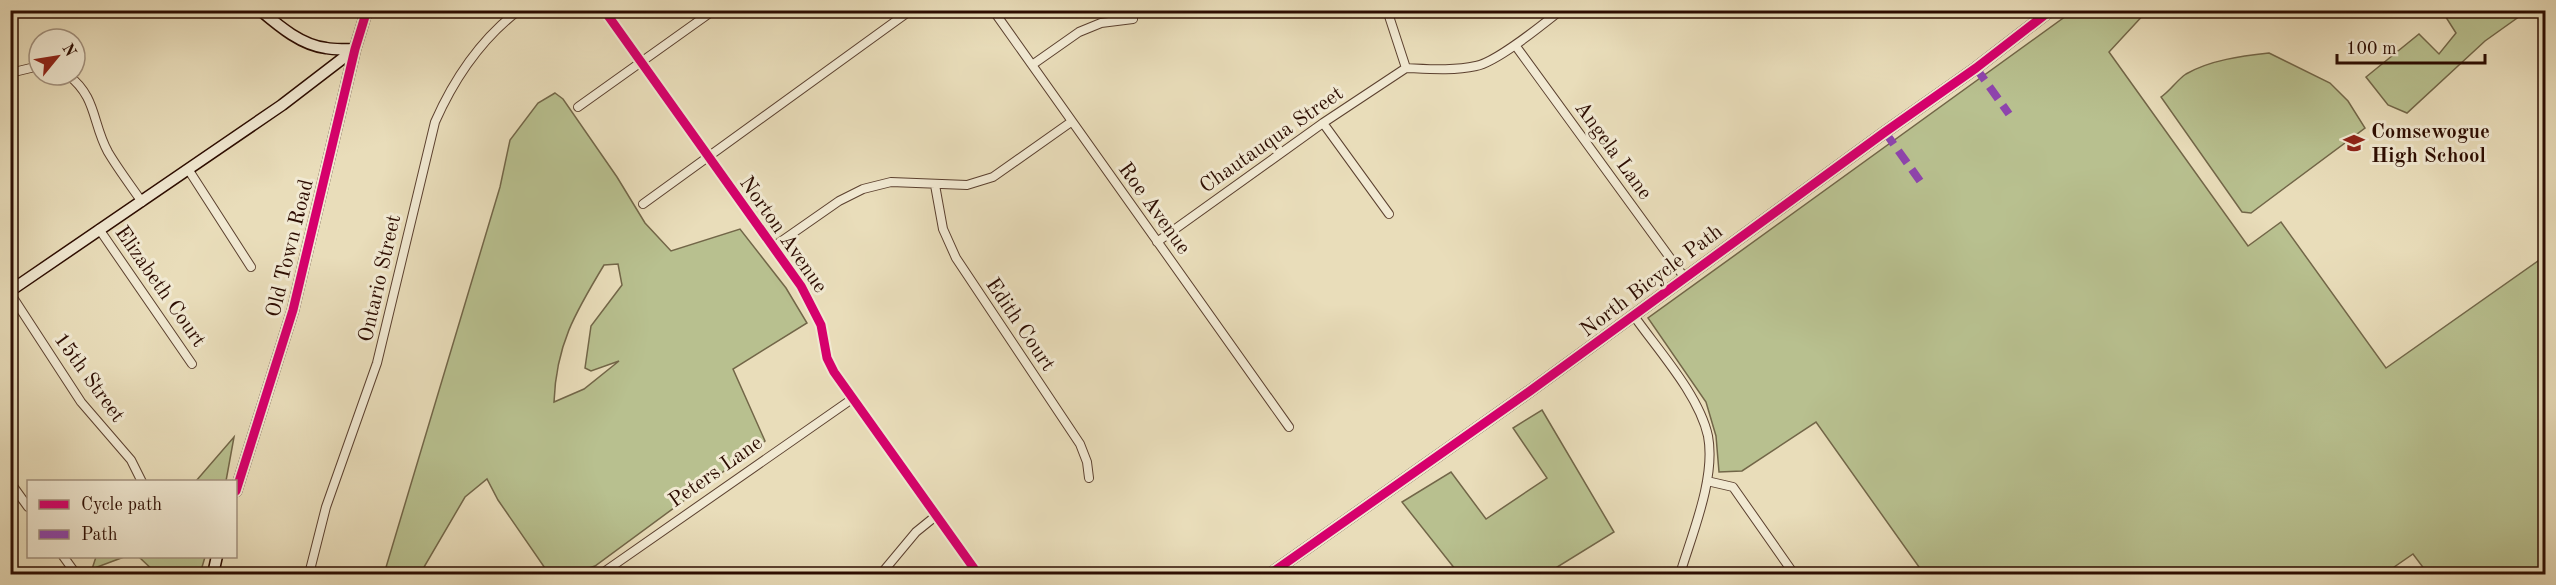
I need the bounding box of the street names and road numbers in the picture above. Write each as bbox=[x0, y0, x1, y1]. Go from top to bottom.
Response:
street label: Chautauqua Street bbox=[1196, 83, 1347, 197]
street label: Angela Lane bbox=[1570, 98, 1655, 204]
street label: Roe Avenue bbox=[1114, 159, 1194, 259]
street label: Norton Avenue bbox=[735, 173, 831, 297]
street label: Old Town Road bbox=[263, 177, 318, 319]
street label: Ontario Street bbox=[356, 213, 405, 344]
street label: North Bicycle Path bbox=[1577, 221, 1727, 341]
street label: Elizabeth Court bbox=[110, 223, 209, 351]
street label: Edith Court bbox=[981, 274, 1059, 375]
street label: 15th Street bbox=[50, 329, 128, 426]
street label: Peters Lane bbox=[665, 432, 766, 512]

